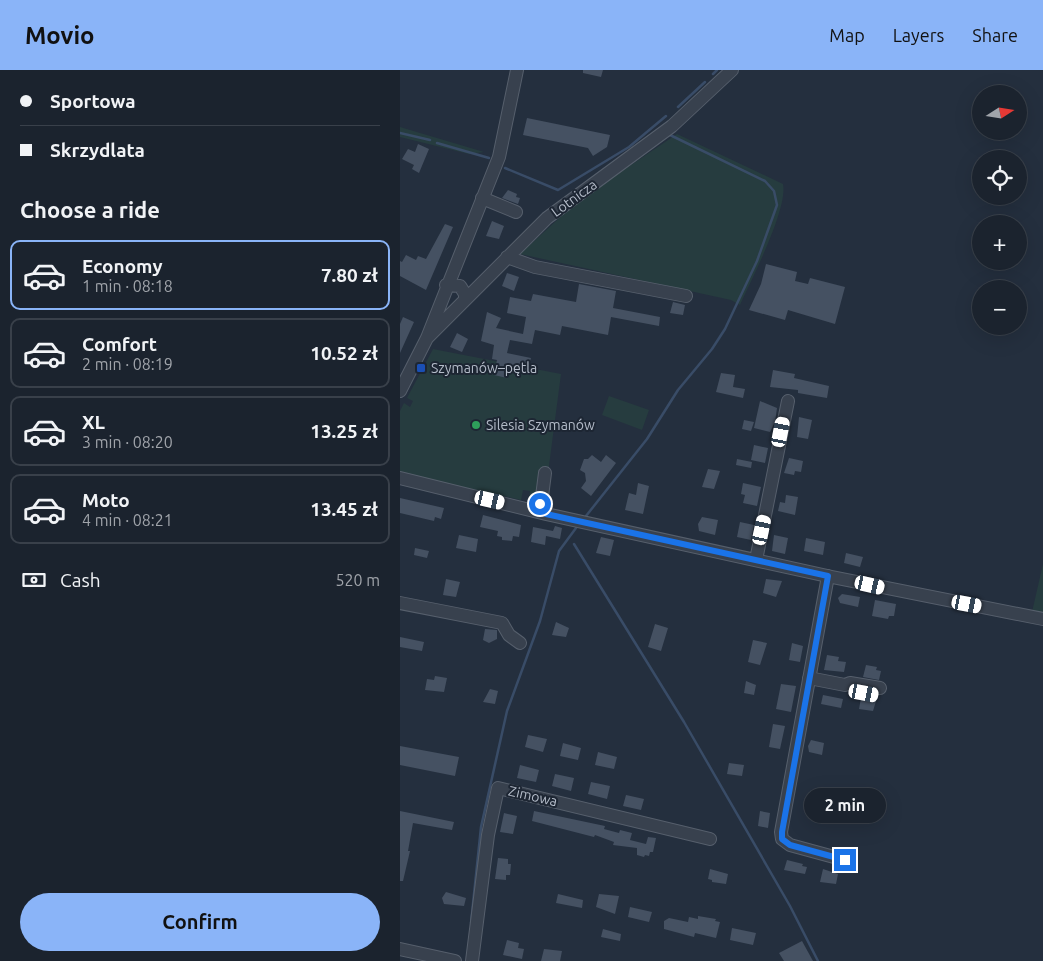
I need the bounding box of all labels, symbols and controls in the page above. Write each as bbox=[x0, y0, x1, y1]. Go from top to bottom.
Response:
text: Movio bbox=[25, 22, 95, 49]
text: Map bbox=[829, 25, 865, 45]
text: Layers bbox=[893, 25, 944, 45]
text: Share bbox=[972, 25, 1018, 45]
north arrow bbox=[972, 85, 1028, 140]
map controls bbox=[972, 85, 1027, 335]
text: Sportowa bbox=[50, 90, 136, 112]
text: Skrzydlata bbox=[50, 139, 145, 161]
button: locate bbox=[972, 150, 1027, 205]
street label: Lotnicza bbox=[548, 176, 600, 220]
text: Choose a ride bbox=[20, 197, 160, 222]
button: + bbox=[972, 215, 1027, 270]
icon: car bbox=[22, 253, 67, 298]
text: Economy bbox=[82, 255, 163, 277]
text: 7.80 zł bbox=[321, 264, 378, 286]
text: 1 min · 08:18 bbox=[82, 277, 173, 295]
button: − bbox=[972, 280, 1027, 335]
icon: car bbox=[22, 331, 67, 376]
text: Comfort bbox=[82, 333, 157, 355]
text: 10.52 zł bbox=[310, 342, 378, 364]
text: 2 min · 08:19 bbox=[82, 355, 173, 373]
place label: Szymanów–pętla bbox=[431, 360, 537, 376]
marker: Szymanów–pętla bbox=[415, 362, 427, 374]
icon: car bbox=[22, 409, 67, 454]
text: XL bbox=[82, 411, 105, 433]
car bbox=[770, 416, 791, 448]
place label: Silesia Szymanów bbox=[486, 417, 595, 433]
marker: Silesia Szymanów bbox=[470, 419, 482, 431]
text: 13.25 zł bbox=[310, 420, 378, 442]
text: 3 min · 08:20 bbox=[82, 433, 173, 451]
icon: car bbox=[22, 487, 67, 532]
text: Moto bbox=[82, 489, 130, 511]
car bbox=[473, 489, 506, 511]
route start bbox=[529, 493, 551, 515]
text: 13.45 zł bbox=[310, 498, 378, 520]
text: 4 min · 08:21 bbox=[82, 511, 173, 529]
car bbox=[751, 514, 772, 546]
icon: cash bbox=[20, 566, 48, 594]
text: Cash bbox=[60, 569, 101, 591]
text: 520 m bbox=[335, 571, 380, 589]
car bbox=[853, 574, 886, 596]
car bbox=[950, 594, 983, 614]
car bbox=[847, 683, 880, 703]
street label: Zimowa bbox=[507, 783, 559, 809]
callout: 2 min bbox=[804, 788, 886, 822]
text: 2 min bbox=[825, 796, 865, 814]
route end bbox=[834, 849, 856, 871]
button: Confirm bbox=[20, 893, 380, 951]

